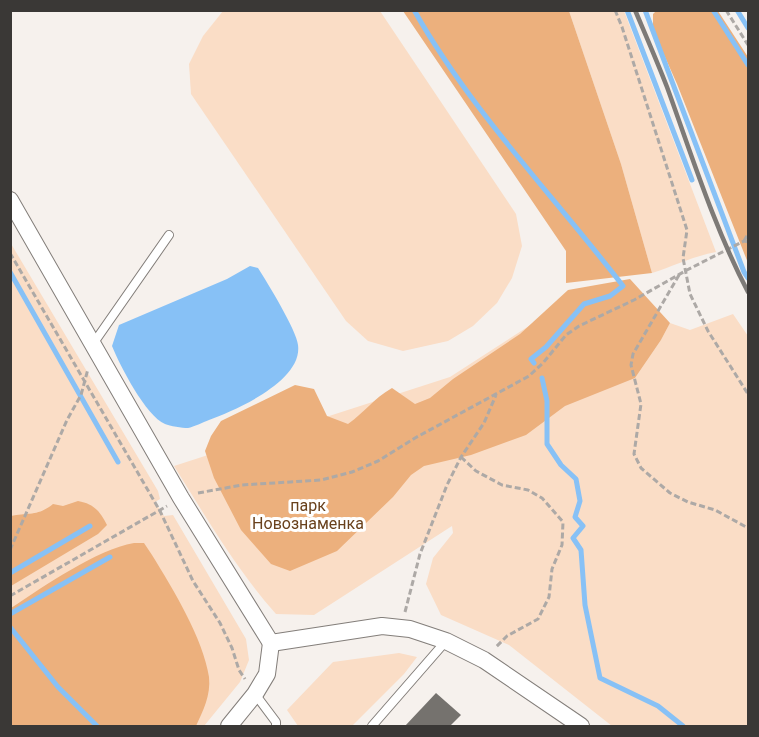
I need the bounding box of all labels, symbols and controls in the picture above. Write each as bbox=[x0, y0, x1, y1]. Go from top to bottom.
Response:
park label: парк Новознаменка bbox=[252, 496, 364, 533]

